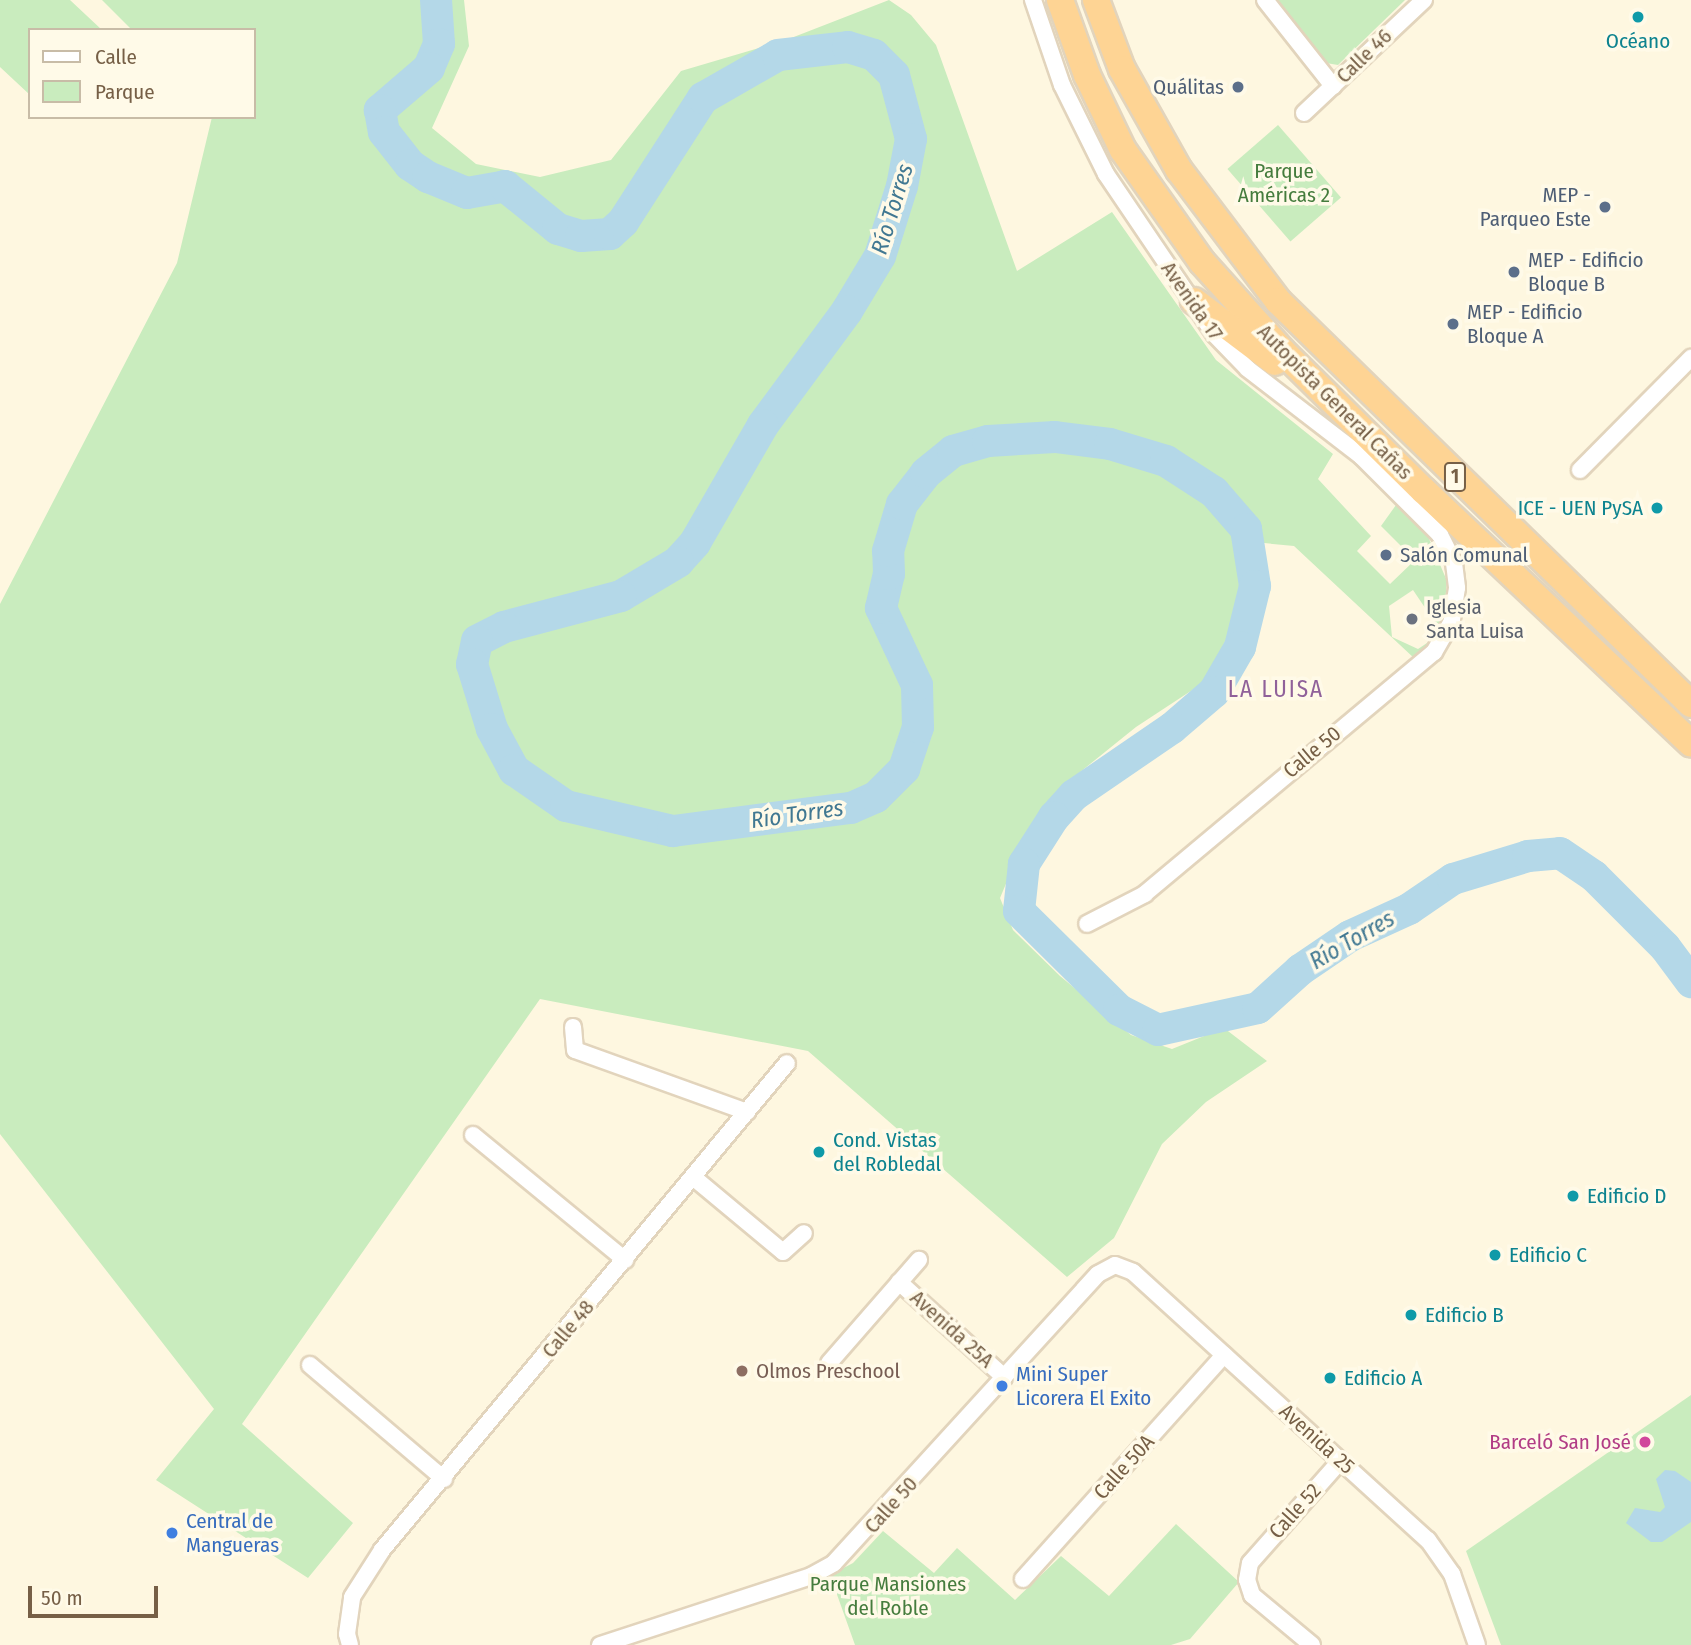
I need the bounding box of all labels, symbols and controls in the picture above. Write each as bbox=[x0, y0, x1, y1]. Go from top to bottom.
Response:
marker: Océano bbox=[1630, 9, 1646, 25]
street label: Calle 46 bbox=[1331, 24, 1397, 88]
legend bbox=[28, 28, 256, 119]
place label: Océano bbox=[1606, 28, 1670, 54]
text: Calle bbox=[95, 44, 137, 70]
place label: Quálitas bbox=[1153, 74, 1224, 100]
text: Parque bbox=[95, 79, 155, 105]
marker: Quálitas bbox=[1230, 79, 1246, 95]
park label: Parque Américas 2 bbox=[1238, 158, 1330, 208]
water label: Río Torres bbox=[865, 161, 919, 257]
place label: MEP - Parqueo Este bbox=[1480, 182, 1591, 232]
marker: MEP - Parqueo Este bbox=[1597, 199, 1613, 215]
place label: MEP - Edificio Bloque B bbox=[1528, 247, 1644, 297]
street label: Avenida 17 bbox=[1156, 257, 1228, 345]
marker: MEP - Edificio Bloque B bbox=[1506, 264, 1522, 280]
place label: MEP - Edificio Bloque A bbox=[1467, 299, 1583, 349]
marker: MEP - Edificio Bloque A bbox=[1445, 316, 1461, 332]
street label: Autopista General Cañas bbox=[1252, 319, 1418, 485]
road number: 1 bbox=[1443, 462, 1467, 492]
place label: ICE - UEN PySA bbox=[1518, 495, 1643, 521]
marker: ICE - UEN PySA bbox=[1649, 500, 1665, 516]
place label: Salón Comunal bbox=[1400, 542, 1528, 568]
marker: Salón Comunal bbox=[1378, 547, 1394, 563]
place label: Iglesia Santa Luisa bbox=[1426, 594, 1524, 644]
marker: Iglesia Santa Luisa bbox=[1404, 611, 1420, 627]
district label: LA LUISA bbox=[1229, 675, 1323, 703]
street label: Calle 50 bbox=[1278, 721, 1346, 783]
water label: Río Torres bbox=[749, 794, 845, 834]
water label: Río Torres bbox=[1305, 905, 1399, 975]
place label: Cond. Vistas del Robledal bbox=[833, 1127, 941, 1177]
marker: Cond. Vistas del Robledal bbox=[811, 1144, 827, 1160]
place label: Edificio D bbox=[1587, 1183, 1666, 1209]
marker: Edificio D bbox=[1565, 1188, 1581, 1204]
place label: Edificio C bbox=[1509, 1242, 1587, 1268]
marker: Edificio C bbox=[1487, 1247, 1503, 1263]
street label: Avenida 25A bbox=[905, 1285, 999, 1373]
street label: Calle 48 bbox=[537, 1295, 599, 1363]
place label: Edificio B bbox=[1425, 1302, 1504, 1328]
marker: Edificio B bbox=[1403, 1307, 1419, 1323]
place label: Olmos Preschool bbox=[756, 1358, 900, 1384]
place label: Mini Super Licorera El Exito bbox=[1016, 1361, 1151, 1411]
marker: Olmos Preschool bbox=[734, 1363, 750, 1379]
place label: Edificio A bbox=[1344, 1365, 1422, 1391]
marker: Edificio A bbox=[1322, 1370, 1338, 1386]
marker: Mini Super Licorera El Exito bbox=[994, 1378, 1010, 1394]
street label: Avenida 25 bbox=[1274, 1399, 1360, 1479]
street label: Calle 50A bbox=[1088, 1429, 1160, 1505]
place label: Barceló San José bbox=[1489, 1429, 1631, 1455]
marker: Barceló San José bbox=[1637, 1434, 1653, 1450]
street label: Calle 50 bbox=[859, 1472, 923, 1538]
street label: Calle 52 bbox=[1264, 1478, 1326, 1544]
place label: Central de Mangueras bbox=[186, 1508, 279, 1558]
marker: Central de Mangueras bbox=[164, 1525, 180, 1541]
park label: Parque Mansiones del Roble bbox=[810, 1571, 966, 1621]
scale bar bbox=[32, 1572, 161, 1616]
text: 50 m bbox=[41, 1585, 83, 1611]

